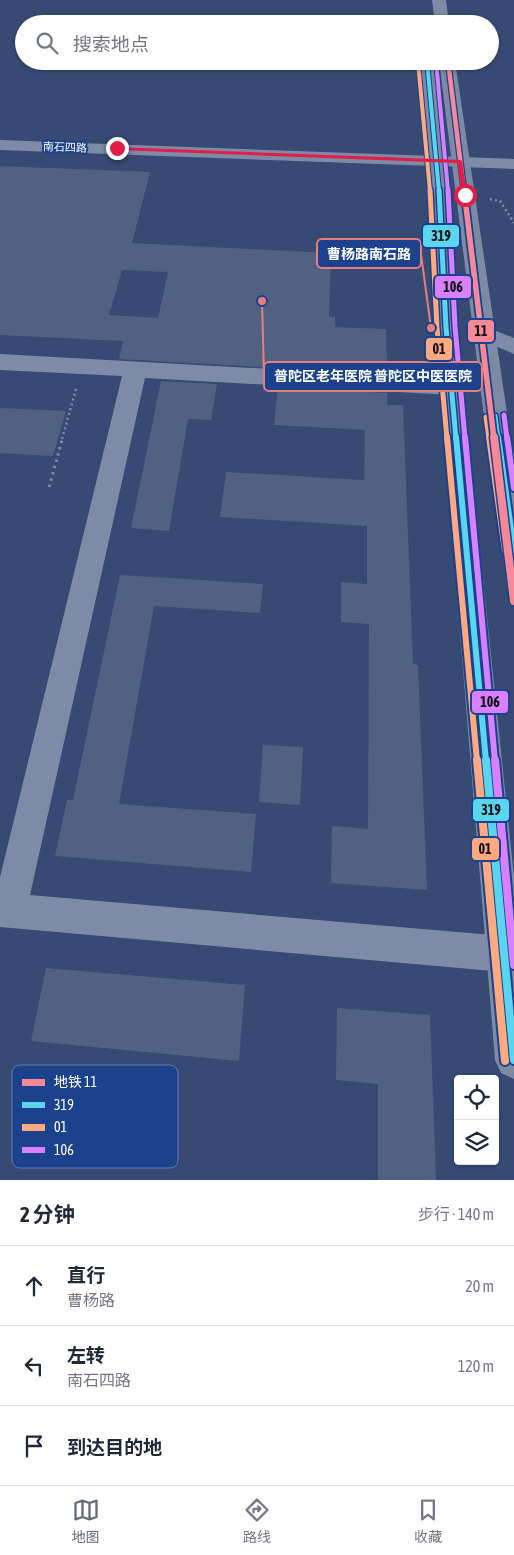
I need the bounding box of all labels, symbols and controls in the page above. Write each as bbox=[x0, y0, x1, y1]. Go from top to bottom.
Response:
search box bbox=[15, 15, 499, 70]
icon: search bbox=[33, 29, 61, 57]
text: 搜索地点 bbox=[73, 33, 149, 55]
route end bbox=[106, 137, 129, 160]
street label: 南石四路 bbox=[43, 140, 87, 154]
route start bbox=[454, 184, 477, 207]
line badge: 319 bbox=[422, 224, 460, 248]
text: 319 bbox=[431, 228, 451, 244]
callout: 曹杨路南石路 bbox=[317, 239, 421, 268]
text: 曹杨路南石路 bbox=[327, 246, 411, 262]
line badge: 106 bbox=[434, 275, 472, 299]
text: 106 bbox=[443, 279, 463, 295]
line badge: 11 bbox=[467, 319, 495, 343]
text: 11 bbox=[474, 323, 488, 339]
line badge: 01 bbox=[425, 337, 453, 361]
text: 01 bbox=[432, 341, 446, 357]
callout: 普陀区老年医院 普陀区中医医院 bbox=[264, 362, 482, 391]
text: 普陀区老年医院 普陀区中医医院 bbox=[274, 368, 472, 384]
line badge: 106 bbox=[471, 690, 509, 714]
text: 106 bbox=[480, 694, 500, 710]
line badge: 319 bbox=[472, 798, 510, 822]
text: 319 bbox=[481, 802, 501, 818]
line badge: 01 bbox=[471, 837, 500, 861]
text: 01 bbox=[478, 841, 492, 857]
legend bbox=[12, 1065, 178, 1168]
text: 地铁 11 bbox=[54, 1074, 97, 1090]
map controls bbox=[454, 1075, 499, 1165]
button: locate bbox=[454, 1075, 499, 1120]
text: 319 bbox=[54, 1097, 74, 1113]
text: 01 bbox=[54, 1119, 67, 1135]
button: layers bbox=[454, 1120, 499, 1165]
text: 106 bbox=[54, 1142, 74, 1158]
text: 2 分钟 bbox=[20, 1202, 75, 1226]
text: 步行 · 140 m bbox=[418, 1205, 494, 1223]
text: 直行 bbox=[67, 1264, 105, 1286]
icon: ahead bbox=[20, 1272, 48, 1300]
text: 20 m bbox=[465, 1277, 494, 1295]
text: 曹杨路 bbox=[67, 1291, 115, 1309]
text: 左转 bbox=[67, 1344, 105, 1366]
icon: left bbox=[20, 1352, 48, 1380]
text: 120 m bbox=[458, 1357, 494, 1375]
text: 南石四路 bbox=[67, 1371, 131, 1389]
icon: arrive bbox=[20, 1432, 48, 1460]
text: 到达目的地 bbox=[67, 1436, 162, 1458]
tab: 地图 bbox=[72, 1496, 100, 1546]
tab: 路线 bbox=[243, 1496, 271, 1546]
tab: 收藏 bbox=[414, 1496, 442, 1546]

